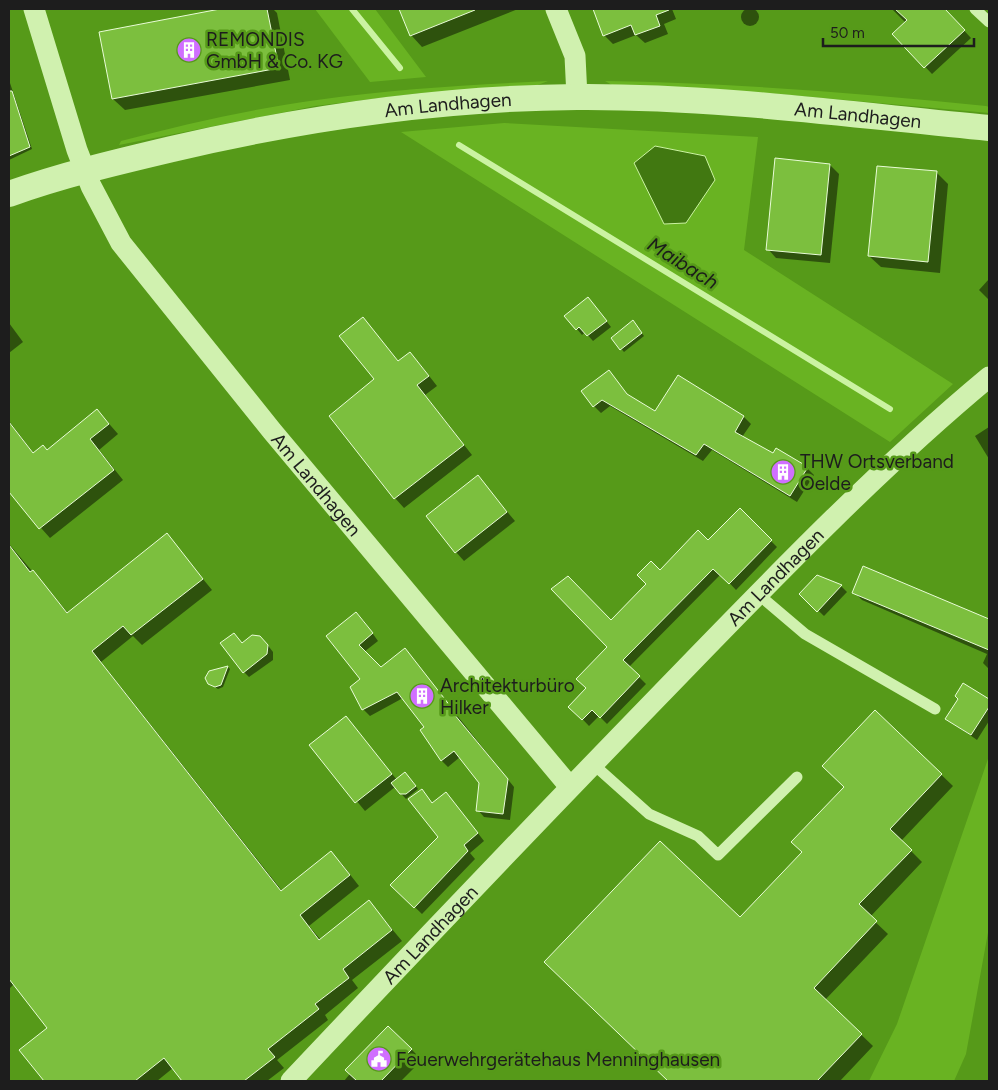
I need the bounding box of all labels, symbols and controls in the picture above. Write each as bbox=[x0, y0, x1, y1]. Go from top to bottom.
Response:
scale bar bbox=[823, 15, 974, 47]
text: 50 m bbox=[830, 24, 865, 42]
place label: REMONDIS GmbH & Co. KG bbox=[206, 28, 343, 73]
building icon: REMONDIS GmbH & Co. KG bbox=[176, 37, 202, 63]
street label: Am Landhagen bbox=[383, 88, 512, 122]
street label: Am Landhagen bbox=[793, 97, 923, 133]
water label: Maibach bbox=[643, 232, 723, 294]
street label: Am Landhagen bbox=[266, 428, 366, 541]
place label: THW Ortsverband Oelde bbox=[800, 450, 954, 495]
building icon: THW Ortsverband Oelde bbox=[770, 459, 796, 485]
street label: Am Landhagen bbox=[723, 524, 829, 631]
place label: Architekturbüro Hilker bbox=[440, 674, 575, 719]
building icon: Architekturbüro Hilker bbox=[409, 683, 435, 709]
street label: Am Landhagen bbox=[378, 881, 483, 989]
public building icon: Feuerwehrgerätehaus Menninghausen bbox=[366, 1046, 392, 1072]
place label: Feuerwehrgerätehaus Menninghausen bbox=[396, 1048, 720, 1071]

